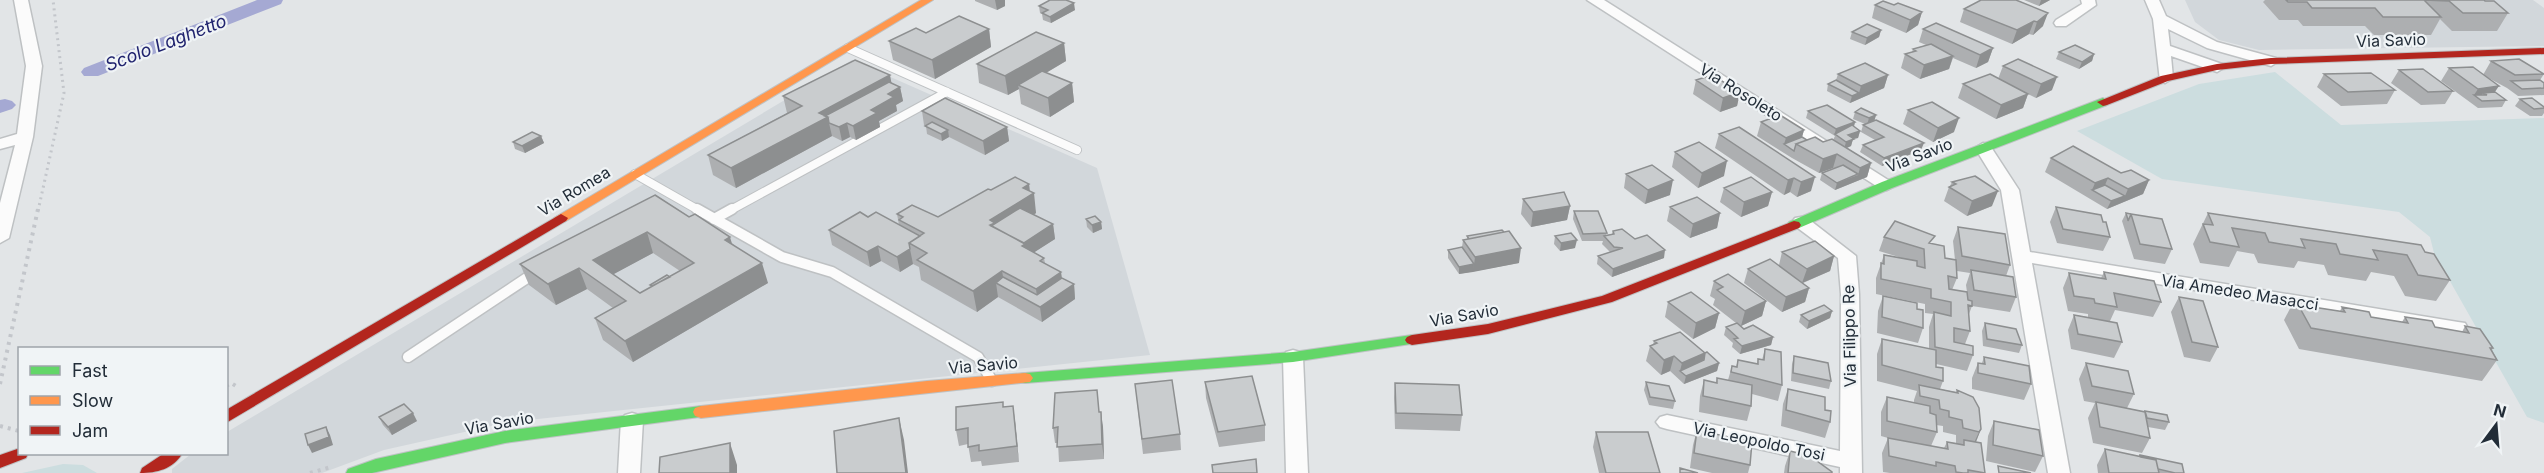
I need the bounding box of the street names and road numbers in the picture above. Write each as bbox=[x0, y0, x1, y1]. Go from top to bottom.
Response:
street label: Via Savio bbox=[2356, 29, 2426, 51]
street label: Via Rosoleto bbox=[1696, 59, 1786, 125]
street label: Via Savio bbox=[1883, 133, 1955, 177]
street label: Via Romea bbox=[534, 162, 614, 220]
street label: Via Amedeo Masacci bbox=[2160, 270, 2320, 314]
street label: Via Filippo Re bbox=[1838, 285, 1860, 387]
street label: Via Savio bbox=[1428, 299, 1500, 331]
street label: Via Savio bbox=[947, 352, 1019, 378]
street label: Via Savio bbox=[463, 407, 535, 439]
street label: Via Leopoldo Tosi bbox=[1691, 417, 1827, 465]

